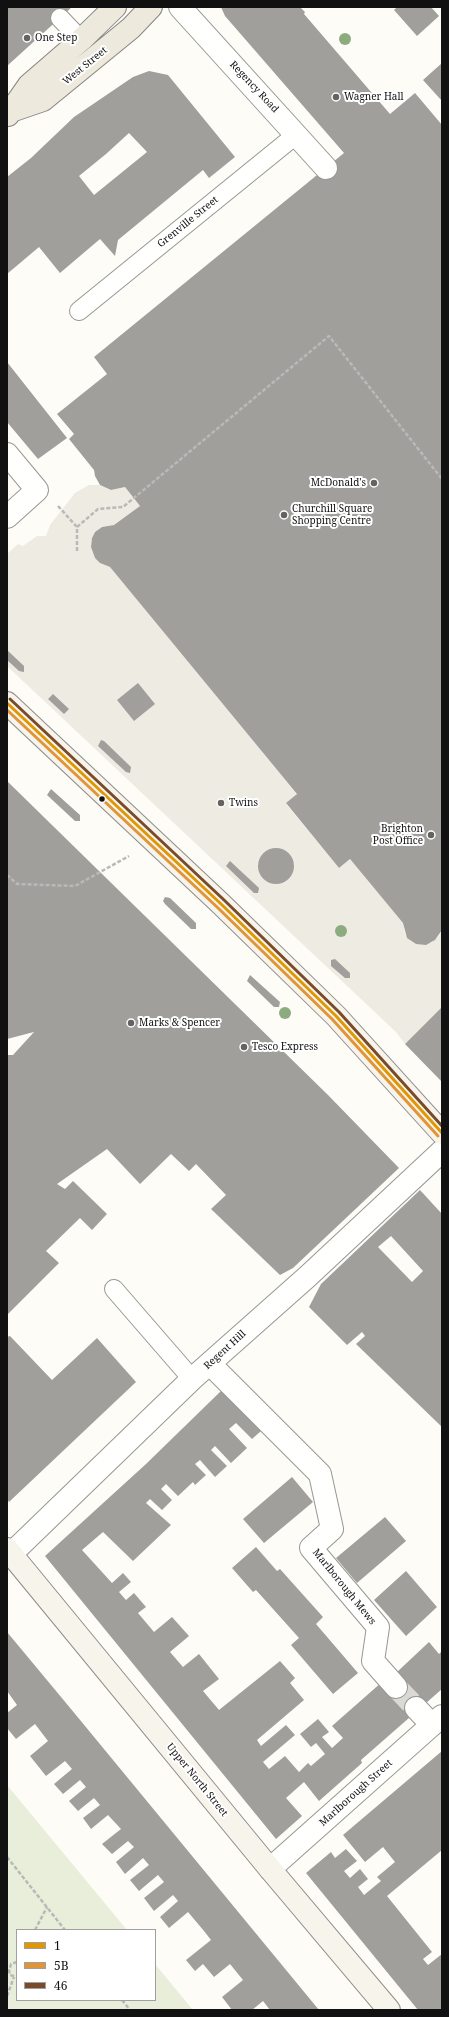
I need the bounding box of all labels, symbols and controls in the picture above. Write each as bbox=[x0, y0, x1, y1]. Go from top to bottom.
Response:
place label: One Step bbox=[35, 32, 77, 44]
marker: One Step bbox=[22, 33, 32, 43]
street label: West Street bbox=[60, 44, 110, 88]
street label: Regency Road bbox=[227, 59, 281, 115]
place label: Wagner Hall bbox=[344, 91, 404, 103]
marker: Wagner Hall bbox=[331, 92, 341, 102]
street label: Grenville Street bbox=[155, 194, 221, 250]
place label: McDonald's bbox=[311, 477, 366, 489]
marker: McDonald's bbox=[369, 478, 379, 488]
place label: Churchill Square Shopping Centre bbox=[292, 503, 372, 526]
marker: Churchill Square Shopping Centre bbox=[279, 510, 289, 520]
unlabelled marker bbox=[97, 794, 107, 804]
place label: Twins bbox=[229, 797, 258, 809]
marker: Twins bbox=[216, 798, 226, 808]
place label: Brighton Post Office bbox=[373, 823, 423, 846]
marker: Brighton Post Office bbox=[426, 830, 436, 840]
place label: Marks & Spencer bbox=[139, 1017, 220, 1029]
marker: Marks & Spencer bbox=[126, 1018, 136, 1028]
place label: Tesco Express bbox=[252, 1041, 318, 1053]
marker: Tesco Express bbox=[239, 1042, 249, 1052]
street label: Regent Hill bbox=[201, 1328, 249, 1372]
street label: Marlborough Mews bbox=[310, 1547, 378, 1627]
street label: Upper North Street bbox=[164, 1741, 230, 1819]
street label: Marlborough Street bbox=[317, 1757, 395, 1829]
legend bbox=[16, 1929, 156, 2001]
text: 1 bbox=[54, 1937, 61, 1954]
text: 5B bbox=[54, 1957, 69, 1974]
text: 46 bbox=[54, 1977, 67, 1994]

